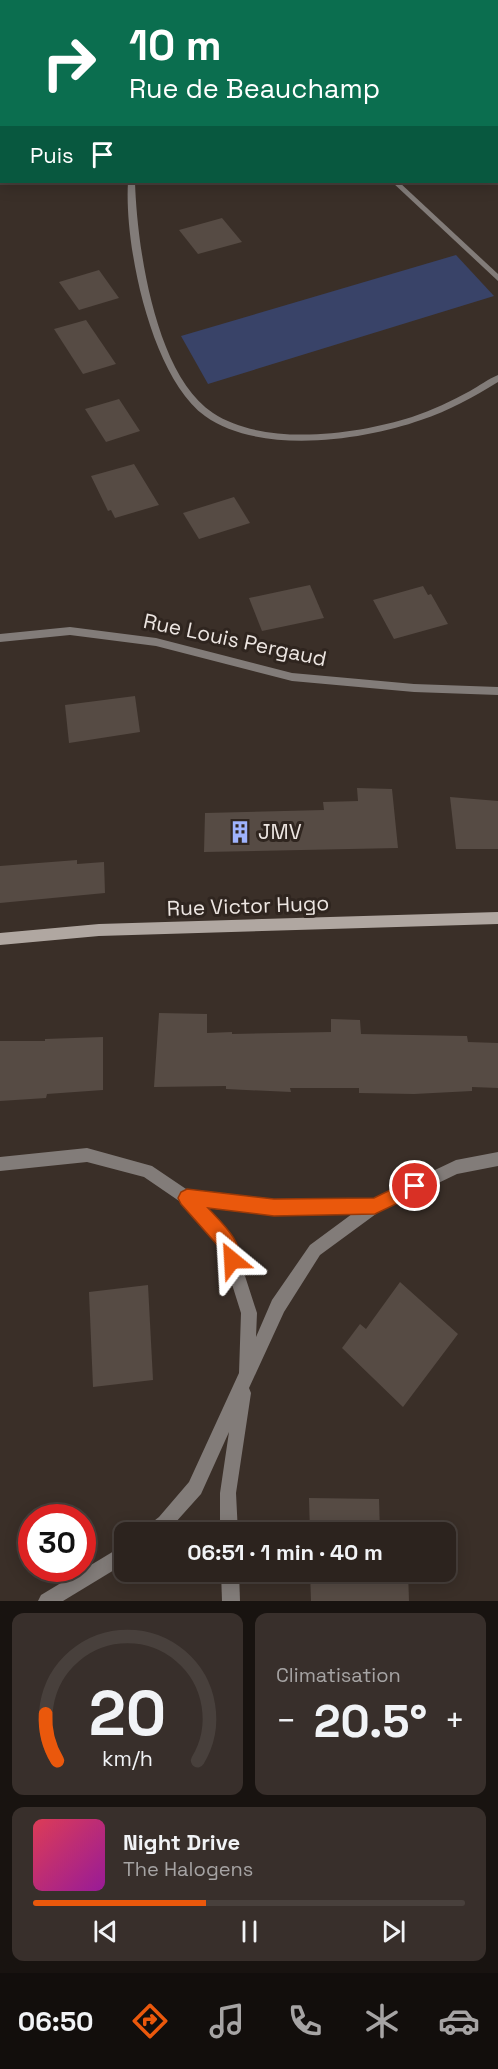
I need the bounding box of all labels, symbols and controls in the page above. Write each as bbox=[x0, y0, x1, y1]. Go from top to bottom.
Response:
text: 10 m bbox=[129, 19, 222, 72]
icon: right bbox=[30, 24, 108, 102]
text: Rue de Beauchamp bbox=[129, 71, 380, 106]
icon: arrive bbox=[86, 138, 119, 171]
text: Puis bbox=[30, 141, 74, 169]
street label: Rue Louis Pergaud bbox=[141, 607, 329, 672]
place label: JMV bbox=[258, 818, 302, 845]
building icon: JMV bbox=[227, 819, 253, 845]
street label: Rue Victor Hugo bbox=[166, 889, 330, 922]
pin bbox=[389, 1160, 440, 1211]
icon: arrive bbox=[398, 1169, 431, 1202]
position arrow bbox=[200, 1228, 264, 1292]
speed limit sign: 30 bbox=[18, 1504, 96, 1582]
text: 06:51 · 1 min · 40 m bbox=[187, 1538, 383, 1566]
text: Climatisation bbox=[276, 1662, 401, 1688]
text: 20 bbox=[89, 1674, 166, 1753]
text: 20.5° bbox=[314, 1693, 427, 1750]
text: − bbox=[276, 1700, 296, 1742]
text: + bbox=[445, 1700, 465, 1742]
text: km/h bbox=[102, 1745, 153, 1772]
text: Night Drive bbox=[123, 1828, 240, 1856]
text: The Halogens bbox=[123, 1856, 253, 1882]
icon: previous bbox=[89, 1915, 122, 1948]
icon: pause bbox=[233, 1915, 266, 1948]
icon: next bbox=[377, 1915, 410, 1948]
icon: directions bbox=[129, 2000, 171, 2042]
icon: music bbox=[206, 2000, 248, 2042]
icon: phone bbox=[284, 2000, 326, 2042]
icon: climate bbox=[361, 2000, 403, 2042]
icon: car bbox=[438, 2000, 480, 2042]
text: 06:50 bbox=[18, 2004, 94, 2039]

